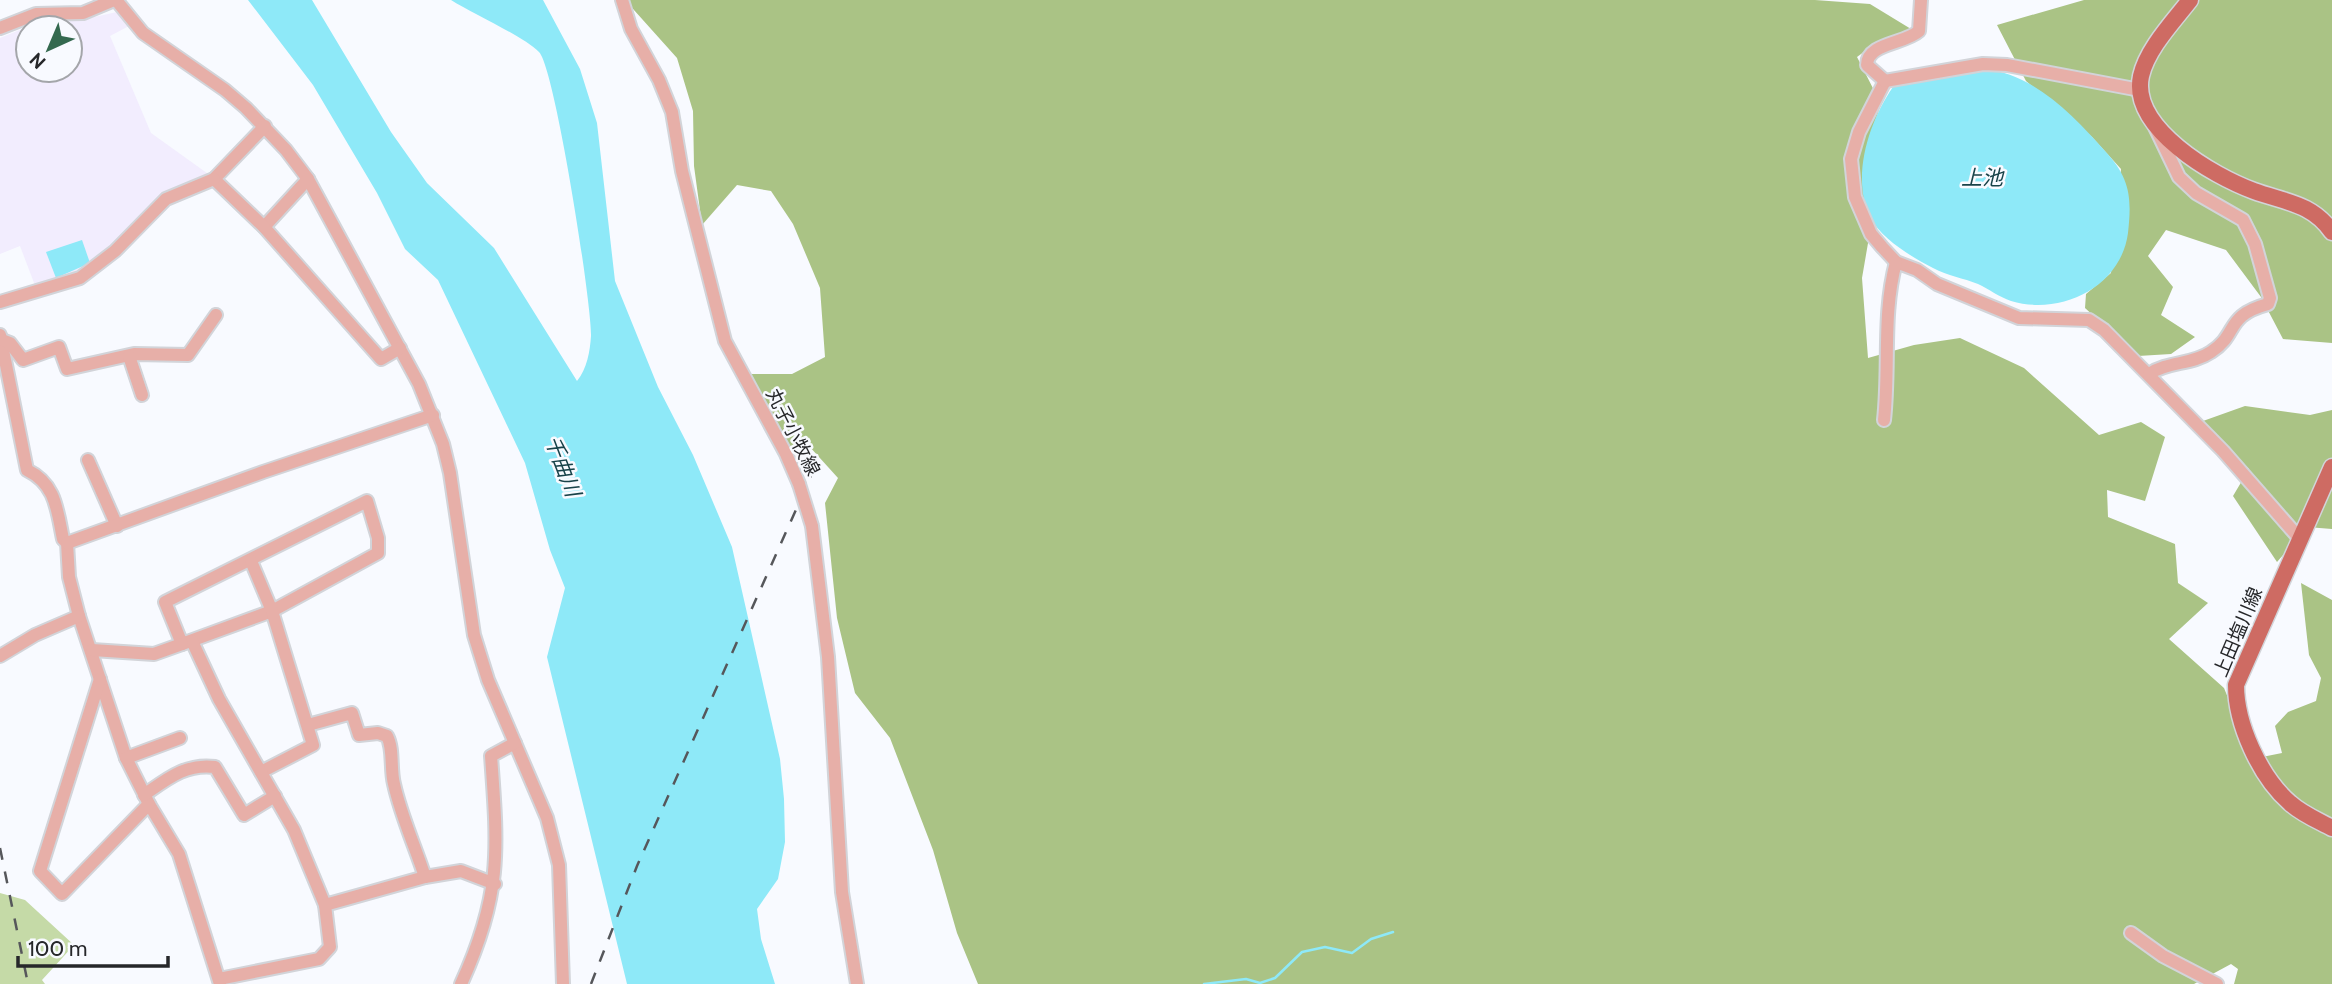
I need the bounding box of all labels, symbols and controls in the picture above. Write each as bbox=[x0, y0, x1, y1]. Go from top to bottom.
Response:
north arrow bbox=[14, 14, 84, 84]
text: N bbox=[25, 48, 50, 74]
water label: 上池 bbox=[1961, 165, 2005, 190]
street label: 丸子小牧線 bbox=[761, 384, 825, 480]
water label: 千曲川 bbox=[540, 432, 587, 502]
street label: 上田塩川線 bbox=[2209, 584, 2267, 680]
scale bar bbox=[18, 925, 168, 969]
text: 100 m bbox=[28, 936, 87, 961]

